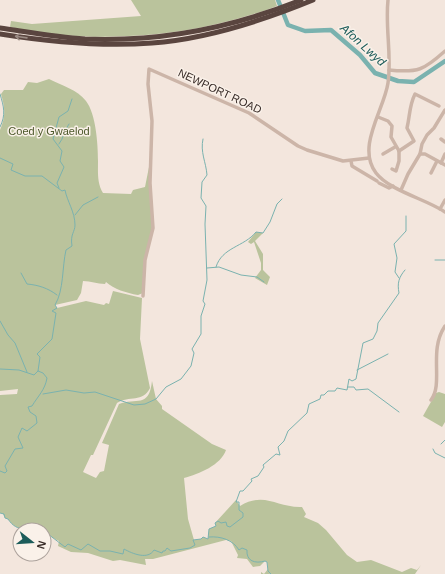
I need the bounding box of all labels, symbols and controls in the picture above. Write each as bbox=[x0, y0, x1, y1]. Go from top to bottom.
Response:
water label: Afon Lwyd bbox=[337, 20, 389, 69]
one-way arrow bbox=[15, 33, 28, 41]
street label: NEWPORT ROAD bbox=[176, 66, 264, 116]
park label: Coed y Gwaelod bbox=[8, 125, 90, 137]
north arrow bbox=[12, 522, 52, 562]
text: N bbox=[35, 539, 48, 551]

